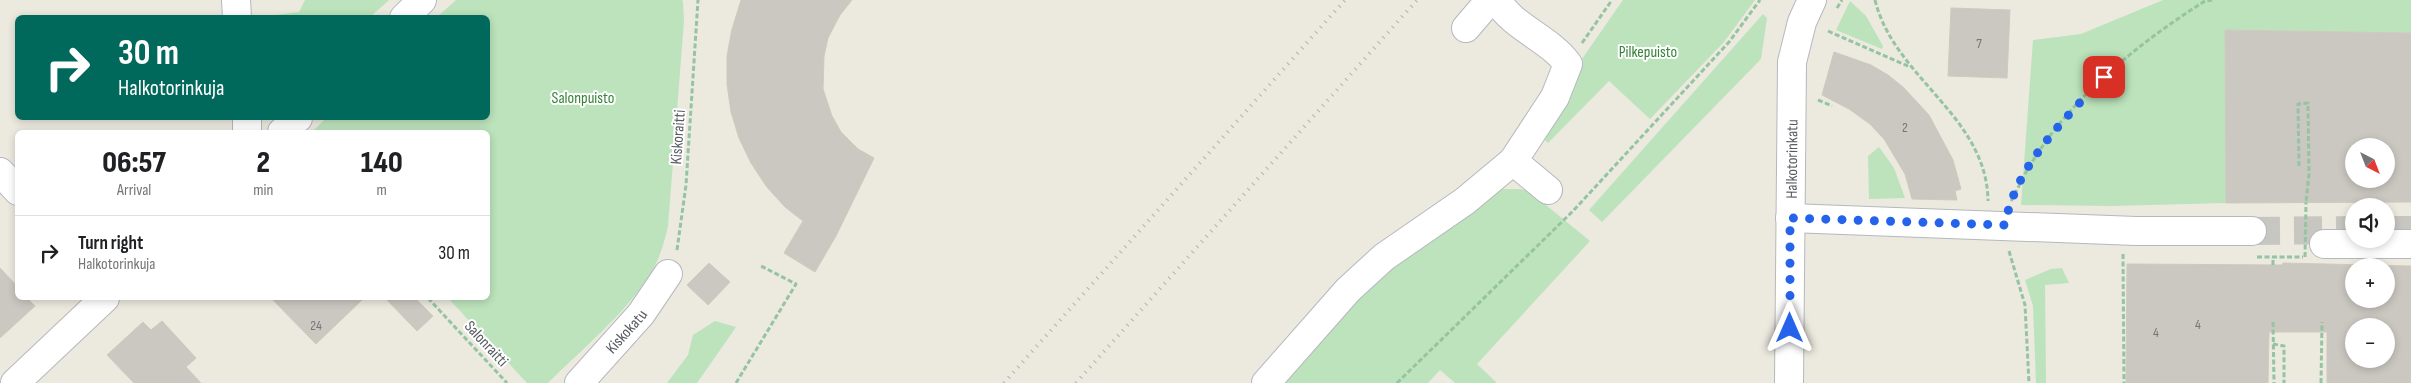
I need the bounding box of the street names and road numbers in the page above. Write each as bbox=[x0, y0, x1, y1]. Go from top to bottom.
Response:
street label: Kiskoraitti bbox=[667, 109, 690, 165]
street label: Halkotorinkatu bbox=[1783, 119, 1802, 199]
street label: Kiskokatu bbox=[602, 307, 652, 358]
street label: Salonraitti bbox=[460, 317, 512, 371]

